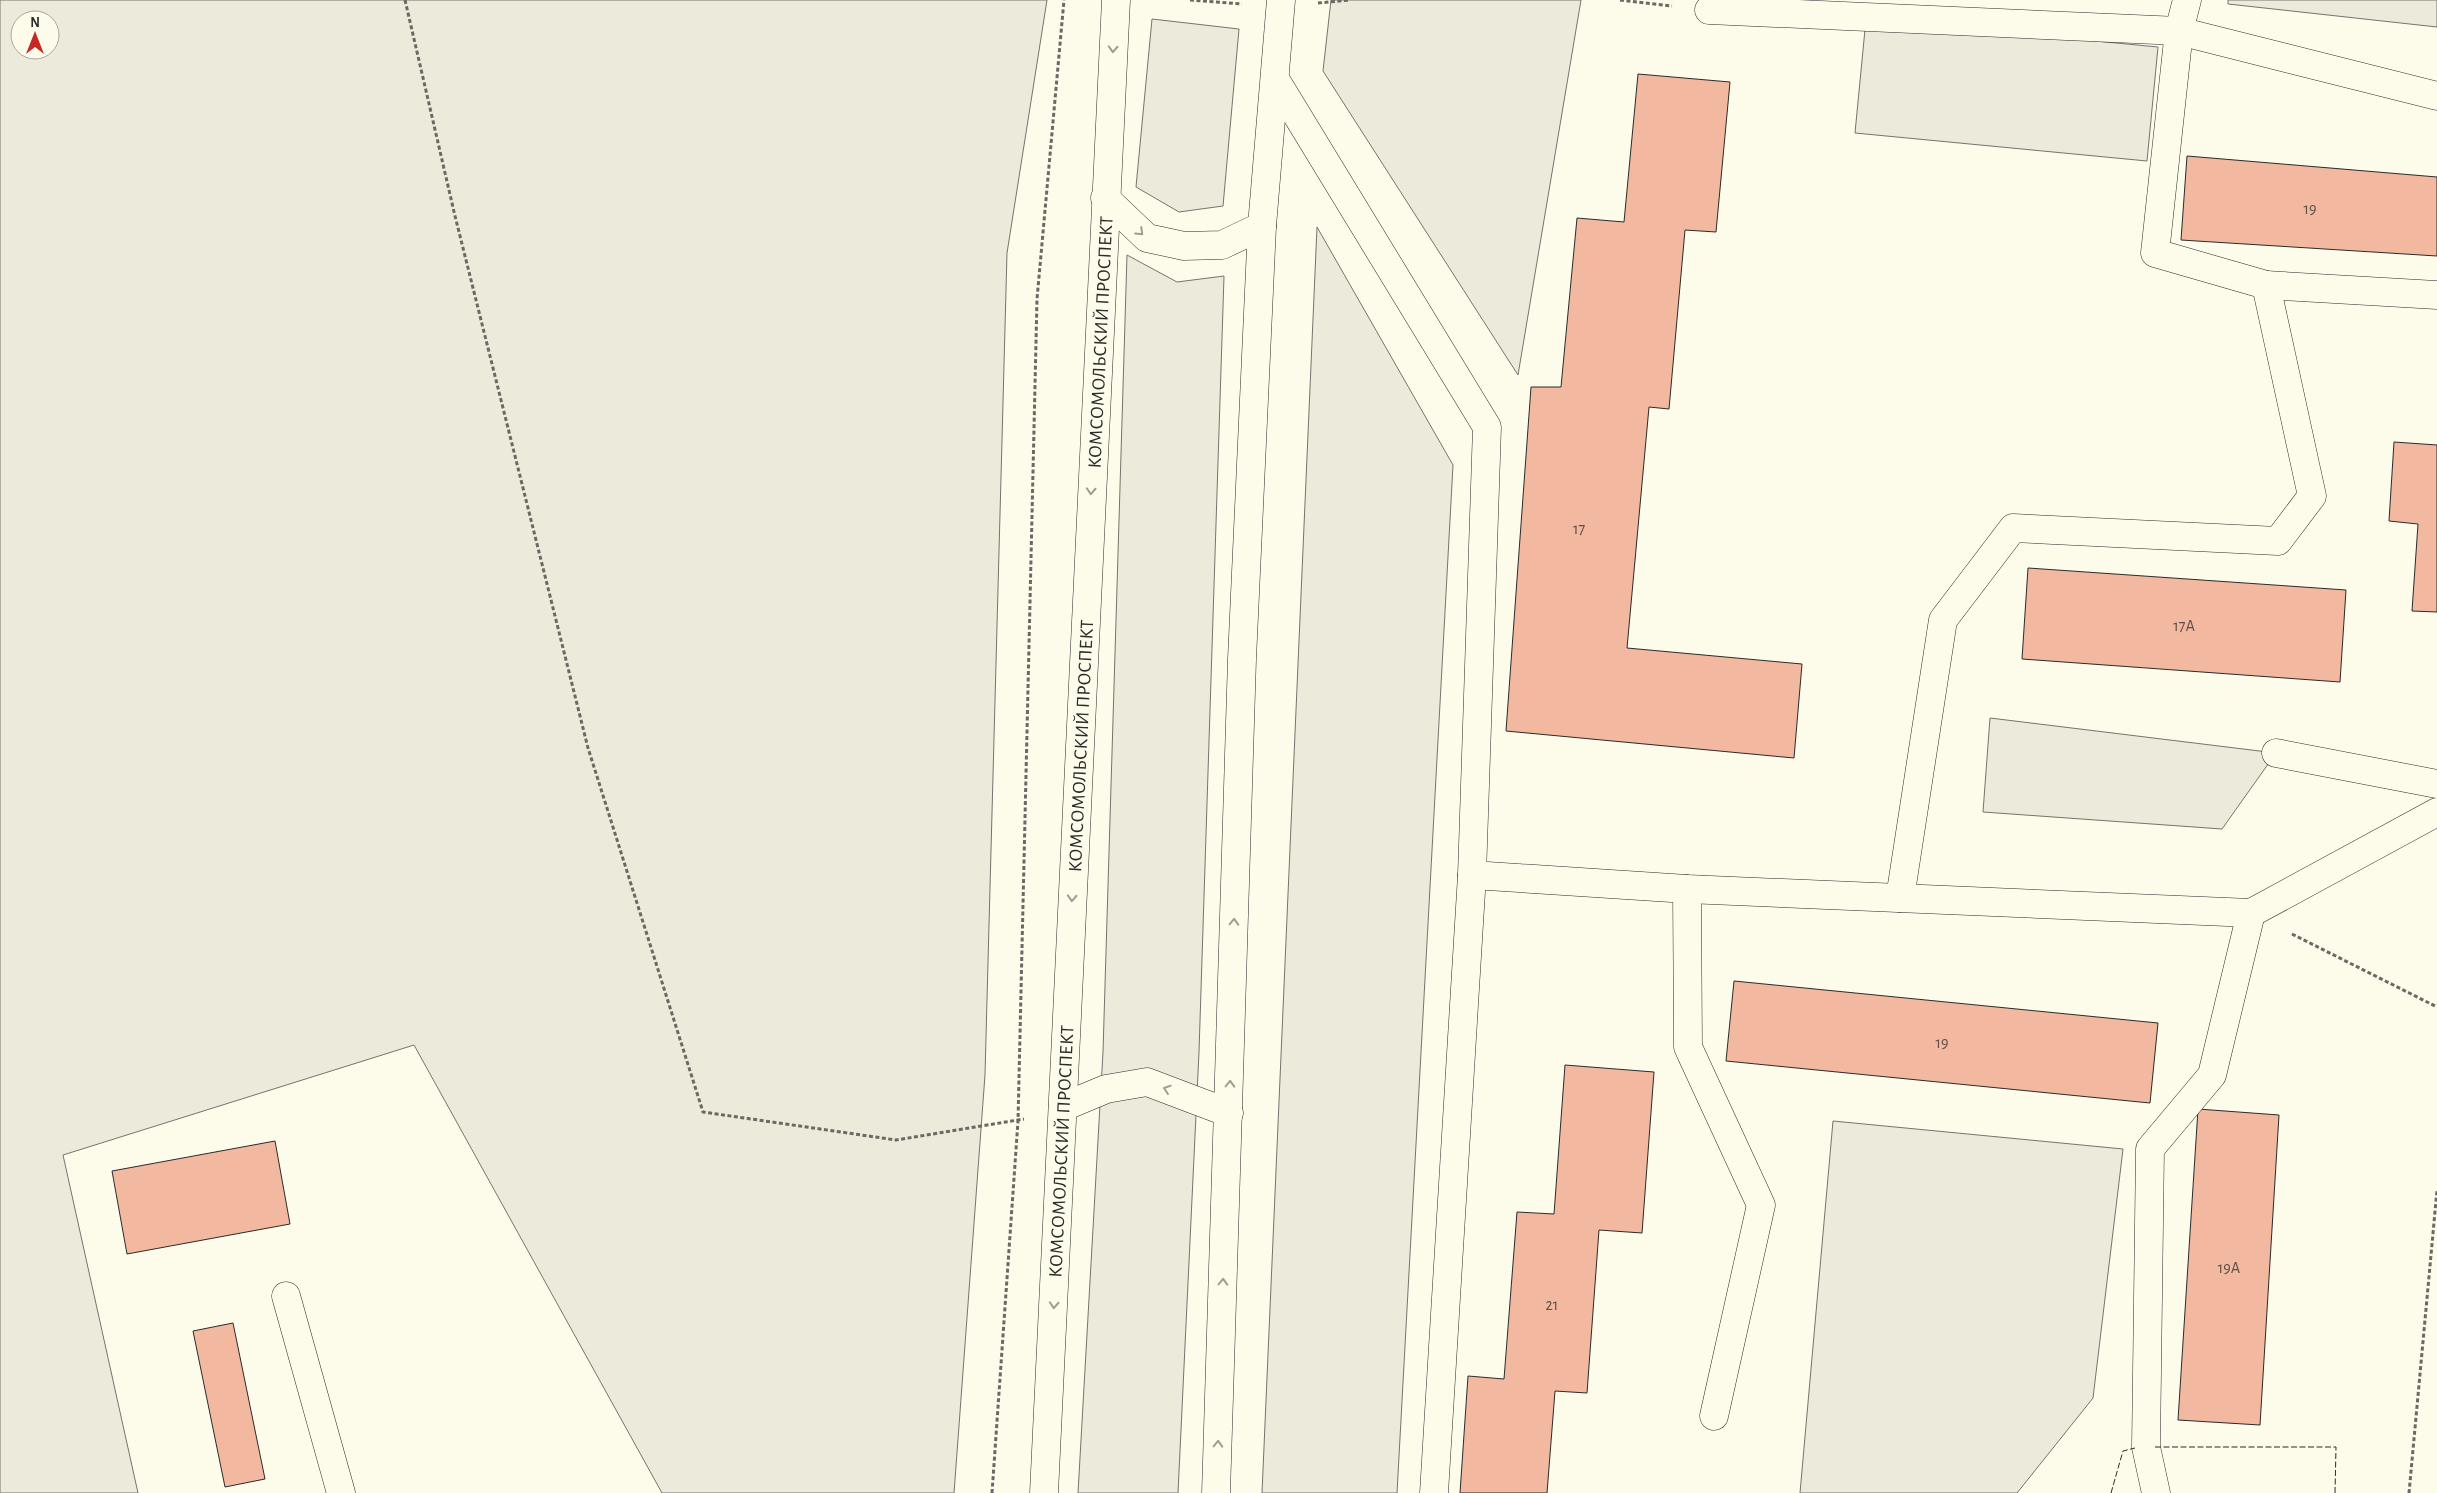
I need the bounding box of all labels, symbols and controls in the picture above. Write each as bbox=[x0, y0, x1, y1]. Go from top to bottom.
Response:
north arrow bbox=[10, 10, 60, 60]
text: N bbox=[30, 16, 40, 30]
one-way arrow bbox=[1108, 45, 1119, 53]
house number: 19 bbox=[2303, 201, 2317, 217]
street label: КОМСОМОЛЬСКИЙ ПРОСПЕКТ bbox=[1085, 216, 1117, 469]
one-way arrow bbox=[1134, 226, 1143, 235]
one-way arrow bbox=[1086, 487, 1097, 495]
house number: 17 bbox=[1573, 521, 1585, 537]
house number: 17А bbox=[2173, 618, 2195, 634]
street label: КОМСОМОЛЬСКИЙ ПРОСПЕКТ bbox=[1066, 619, 1097, 873]
one-way arrow bbox=[1067, 894, 1078, 902]
one-way arrow bbox=[1229, 918, 1240, 926]
street label: КОМСОМОЛЬСКИЙ ПРОСПЕКТ bbox=[1046, 1025, 1078, 1278]
house number: 19 bbox=[1935, 1035, 1949, 1051]
one-way arrow bbox=[1225, 1080, 1235, 1088]
one-way arrow bbox=[1164, 1085, 1172, 1095]
house number: 19А bbox=[2218, 1260, 2241, 1276]
one-way arrow bbox=[1218, 1278, 1228, 1286]
house number: 21 bbox=[1546, 1297, 1558, 1313]
one-way arrow bbox=[1048, 1301, 1059, 1309]
one-way arrow bbox=[1212, 1440, 1223, 1448]

